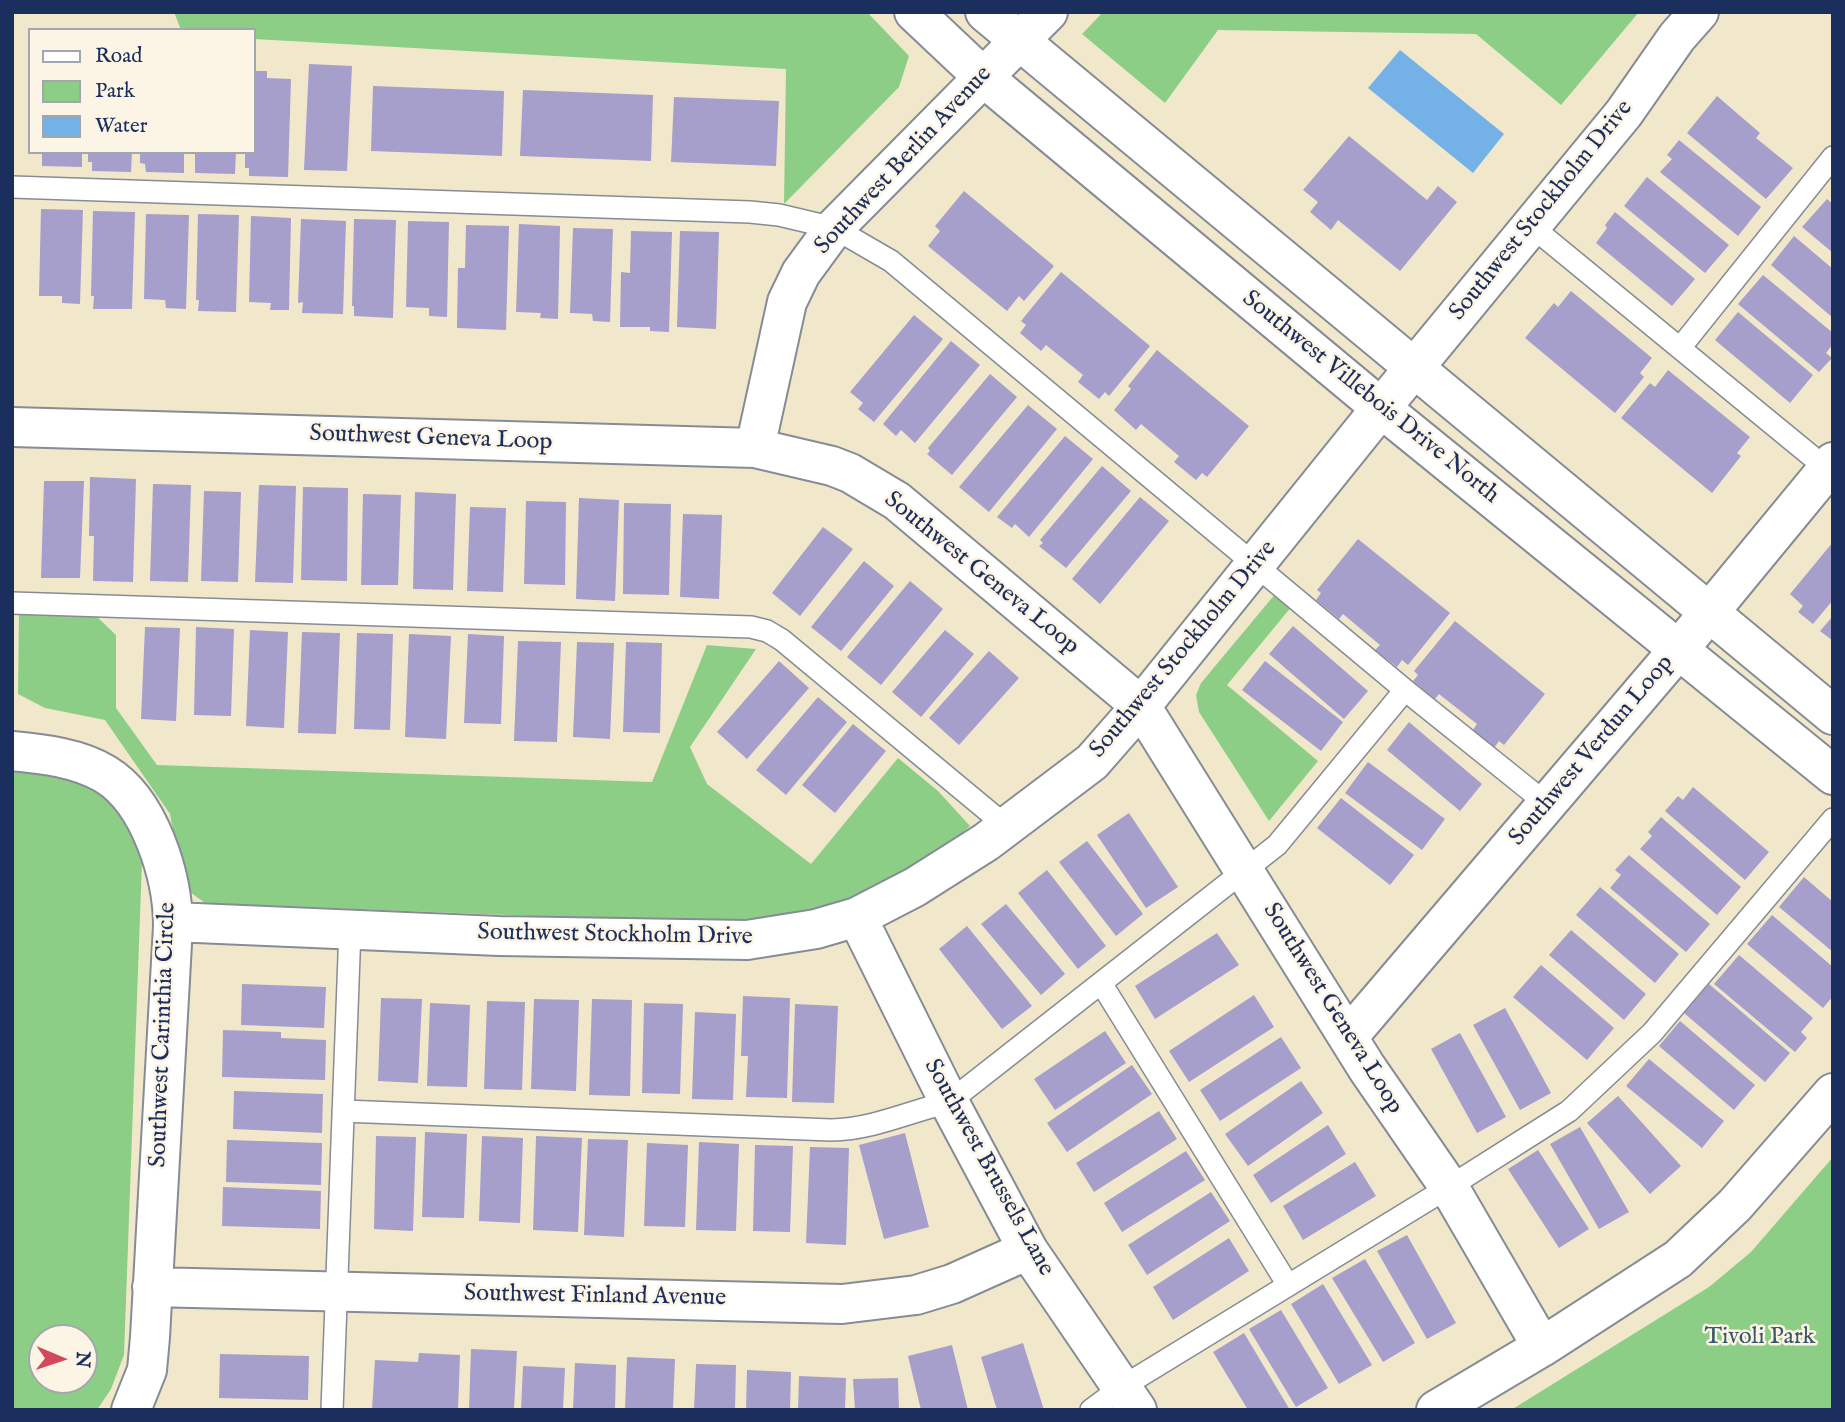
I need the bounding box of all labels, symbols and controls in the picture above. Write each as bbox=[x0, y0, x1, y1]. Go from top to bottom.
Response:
legend bbox=[28, 28, 256, 154]
text: Road bbox=[95, 43, 142, 70]
street label: Southwest Berlin Avenue bbox=[809, 61, 999, 261]
text: Park bbox=[95, 78, 135, 105]
street label: Southwest Stockholm Drive bbox=[1444, 95, 1640, 327]
text: Water bbox=[95, 113, 147, 140]
street label: Southwest Villebois Drive North bbox=[1236, 285, 1504, 511]
street label: Southwest Geneva Loop bbox=[309, 420, 553, 458]
street label: Southwest Geneva Loop bbox=[877, 486, 1085, 662]
street label: Southwest Stockholm Drive bbox=[1085, 535, 1283, 765]
street label: Southwest Verdun Loop bbox=[1504, 650, 1680, 852]
street label: Southwest Geneva Loop bbox=[1255, 898, 1409, 1120]
street label: Southwest Carinthia Circle bbox=[145, 902, 183, 1168]
street label: Southwest Stockholm Drive bbox=[477, 919, 753, 953]
street label: Southwest Brussels Lane bbox=[916, 1055, 1060, 1281]
street label: Southwest Finland Avenue bbox=[464, 1280, 726, 1314]
north arrow bbox=[28, 1324, 98, 1394]
park label: Tivoli Park bbox=[1705, 1324, 1815, 1352]
text: N bbox=[70, 1351, 94, 1368]

